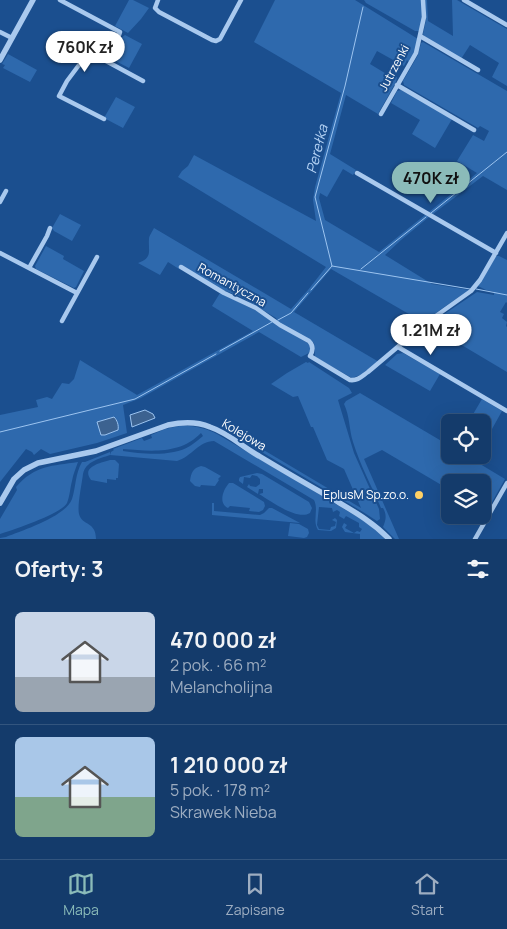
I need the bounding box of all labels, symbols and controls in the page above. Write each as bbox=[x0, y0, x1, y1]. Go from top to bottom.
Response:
pin: 760K zł bbox=[39, 30, 131, 73]
text: 760K zł bbox=[57, 36, 113, 58]
street label: Jutrzenki bbox=[374, 42, 413, 94]
water label: Perełka bbox=[301, 121, 332, 175]
pin: 470K zł bbox=[385, 162, 477, 204]
text: 470K zł bbox=[403, 167, 459, 189]
street label: Romantyczna bbox=[195, 259, 270, 310]
pin: 1.21M zł bbox=[379, 314, 483, 356]
text: 1.21M zł bbox=[402, 319, 460, 341]
map controls bbox=[441, 414, 491, 524]
button: locate bbox=[441, 414, 491, 464]
street label: Kolejowa bbox=[219, 415, 270, 454]
button: layers bbox=[441, 474, 491, 524]
place label: EplusM Sp.zo.o. bbox=[323, 486, 409, 503]
marker: EplusM Sp.zo.o. bbox=[413, 489, 425, 501]
text: Oferty: 3 bbox=[15, 555, 103, 583]
icon: filters bbox=[464, 555, 492, 583]
text: 470 000 zł bbox=[170, 626, 276, 654]
icon: home bbox=[55, 632, 115, 692]
text: 2 pok. · 66 m² bbox=[170, 654, 266, 676]
text: Melancholijna bbox=[170, 676, 273, 698]
text: 1 210 000 zł bbox=[170, 751, 288, 779]
icon: home bbox=[55, 757, 115, 817]
text: 5 pok. · 178 m² bbox=[170, 779, 270, 801]
text: Skrawek Nieba bbox=[170, 801, 277, 823]
tab: Mapa bbox=[63, 870, 99, 919]
tab: Zapisane bbox=[225, 870, 285, 919]
tab: Start bbox=[411, 870, 444, 919]

